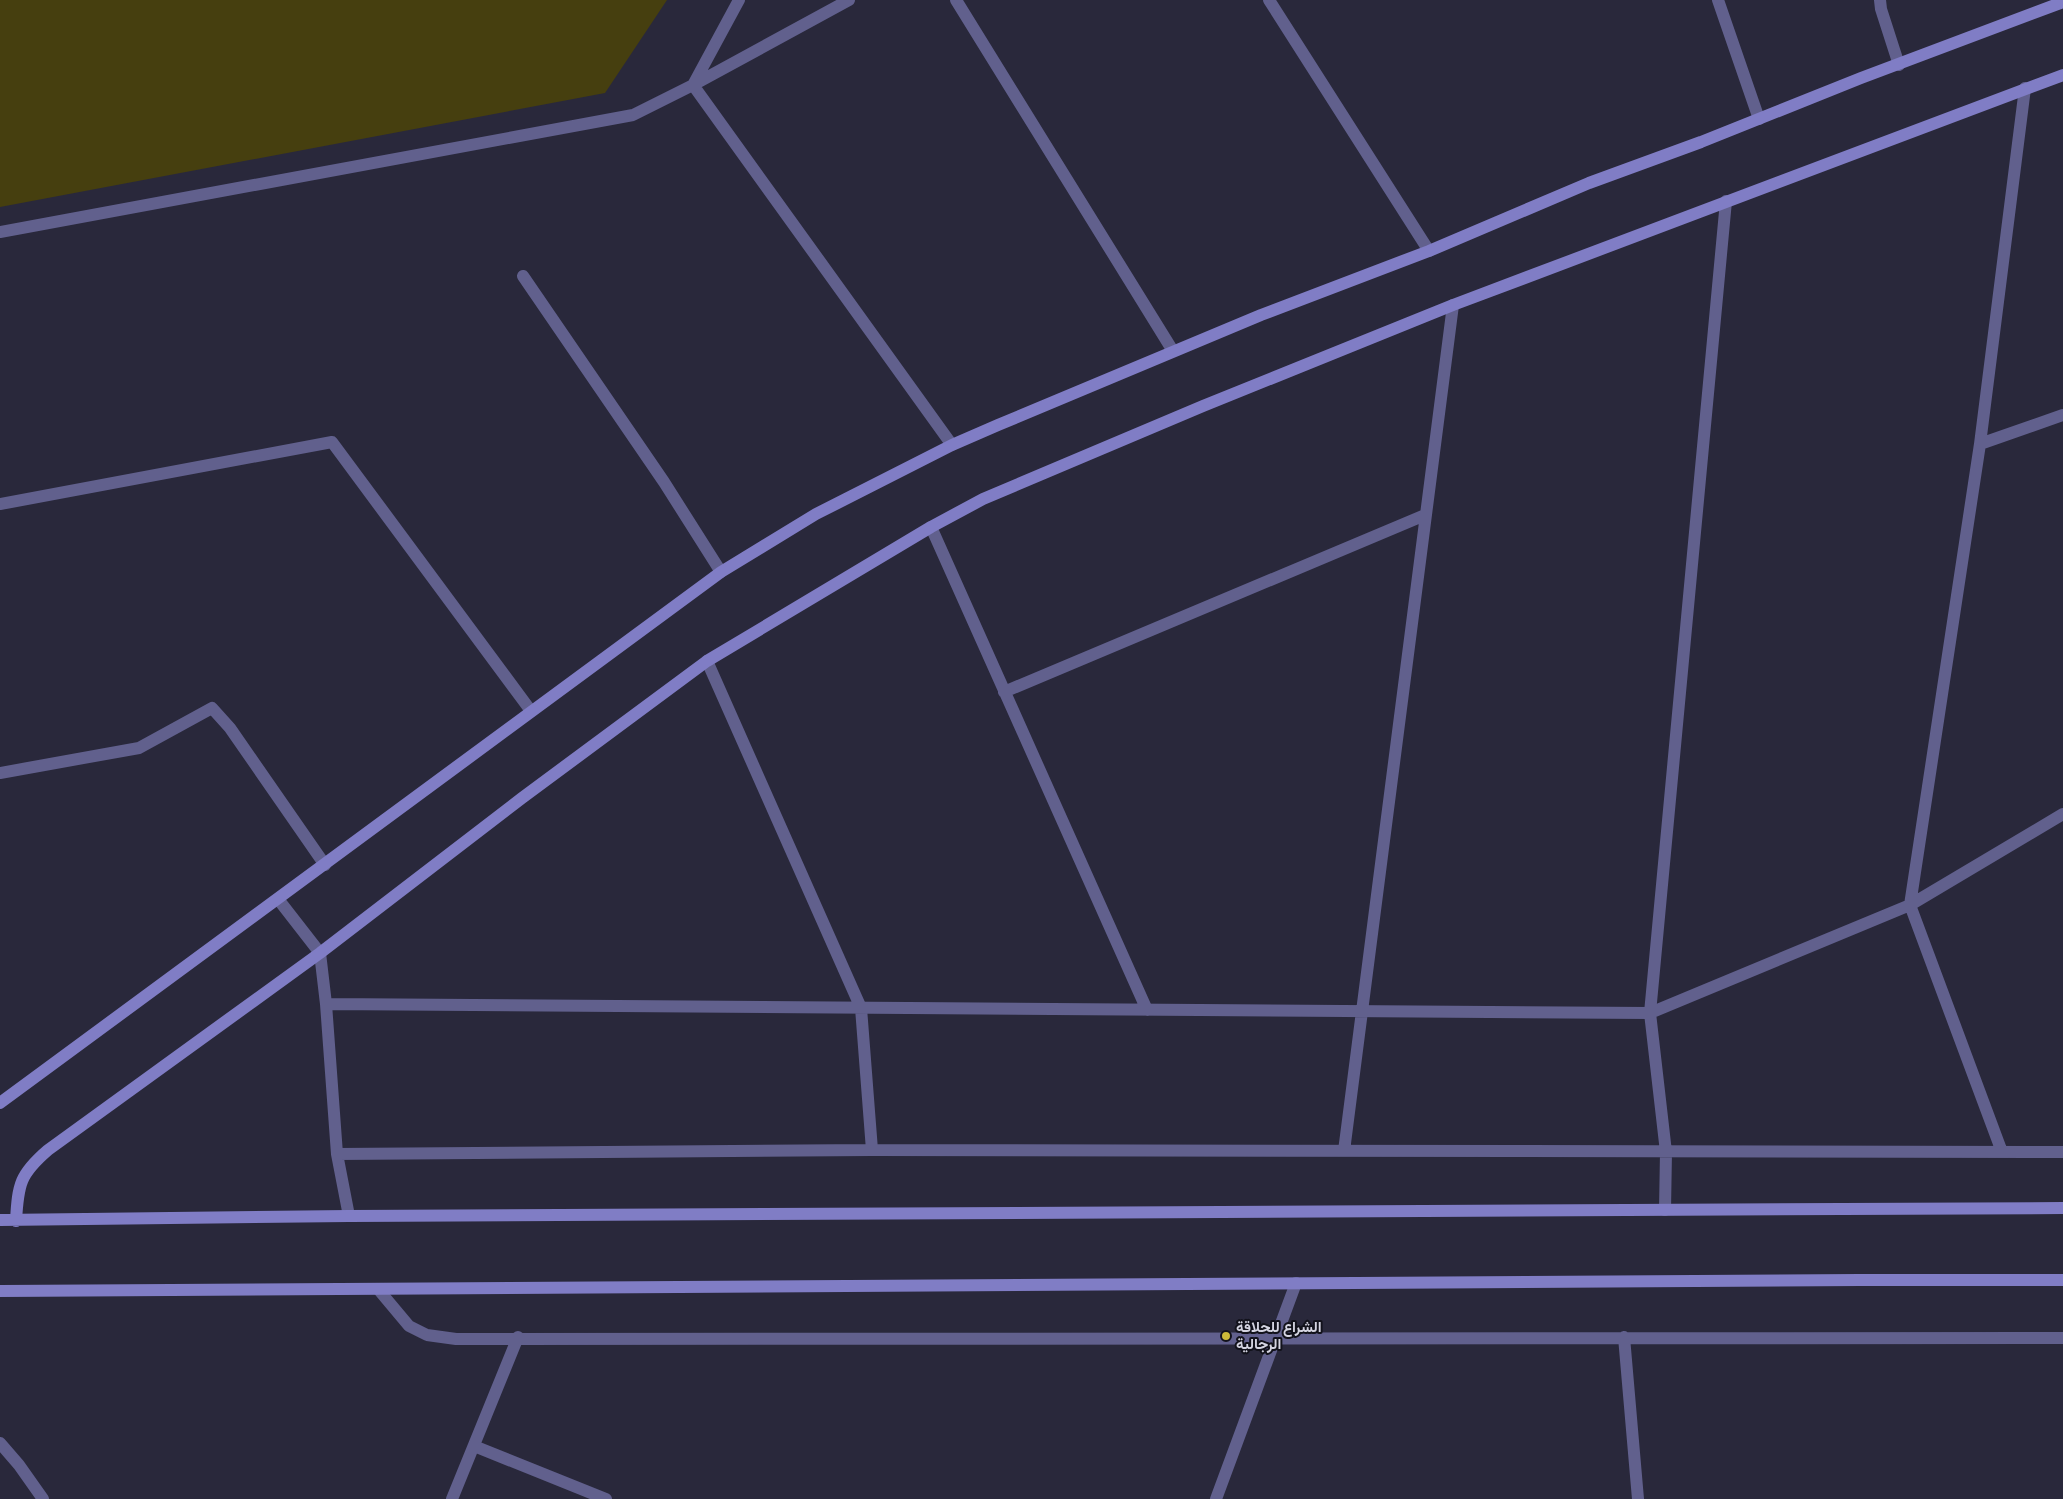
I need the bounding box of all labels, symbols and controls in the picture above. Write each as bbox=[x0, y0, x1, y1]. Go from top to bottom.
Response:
place label: الشراع للحلاقة الرجالية bbox=[1236, 1315, 1322, 1355]
marker: الشراع للحلاقة الرجالية bbox=[1220, 1330, 1232, 1342]

